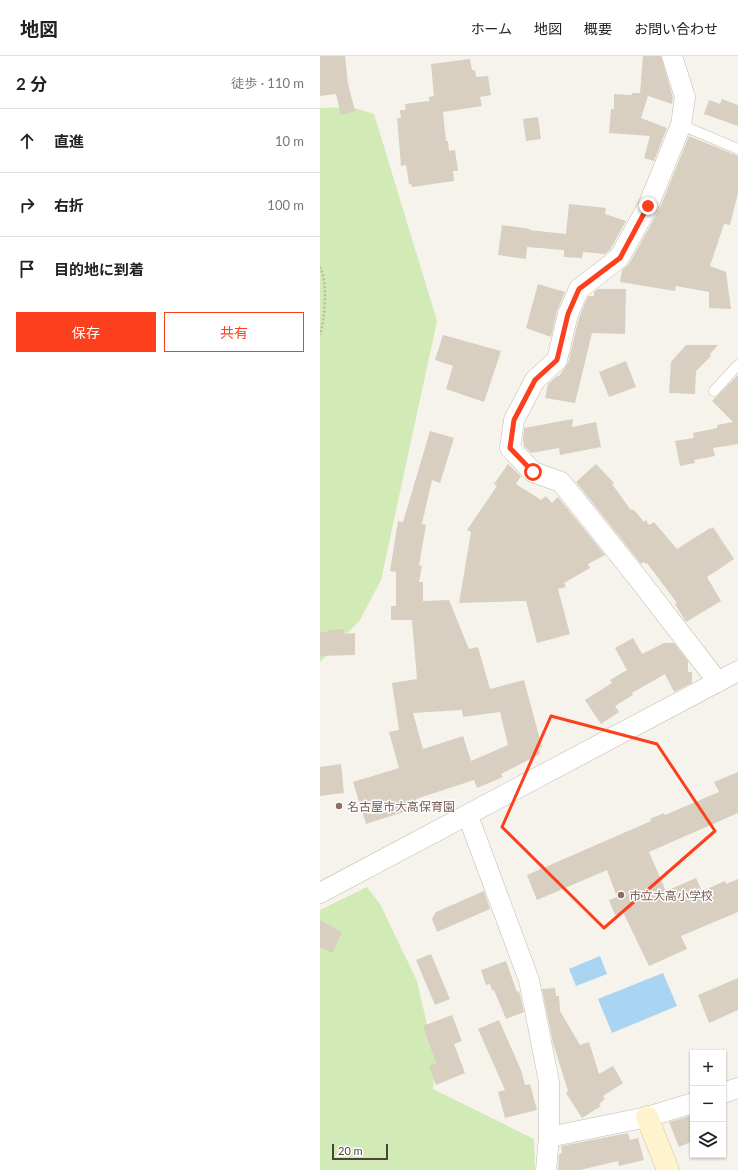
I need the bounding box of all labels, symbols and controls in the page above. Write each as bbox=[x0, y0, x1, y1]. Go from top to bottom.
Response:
text: 地図 bbox=[20, 17, 58, 40]
text: ホーム bbox=[470, 20, 512, 37]
text: 地図 bbox=[534, 20, 562, 37]
text: 概要 bbox=[584, 20, 612, 37]
text: お問い合わせ bbox=[634, 20, 718, 37]
text: 2 分 bbox=[16, 73, 47, 94]
text: 徒歩 · 110 m bbox=[231, 75, 304, 91]
icon: ahead bbox=[16, 130, 38, 152]
text: 直進 bbox=[54, 132, 84, 150]
text: 10 m bbox=[275, 133, 304, 149]
icon: right bbox=[16, 194, 38, 216]
text: 右折 bbox=[54, 196, 84, 214]
text: 100 m bbox=[267, 197, 304, 213]
route end bbox=[639, 197, 657, 215]
icon: arrive bbox=[16, 258, 38, 280]
text: 目的地に到着 bbox=[54, 260, 144, 278]
button: 保存 bbox=[16, 312, 156, 352]
button: 共有 bbox=[164, 312, 304, 352]
route start bbox=[524, 463, 542, 481]
place label: 名古屋市大高保育園 bbox=[347, 799, 455, 814]
marker: 名古屋市大高保育園 bbox=[334, 801, 344, 811]
place label: 市立大高小学校 bbox=[629, 888, 713, 903]
marker: 市立大高小学校 bbox=[616, 890, 626, 900]
map controls bbox=[690, 1050, 726, 1158]
button: + bbox=[690, 1050, 726, 1086]
button: − bbox=[690, 1086, 726, 1122]
button: layers bbox=[690, 1122, 726, 1158]
scale bar bbox=[332, 1142, 388, 1161]
text: 20 m bbox=[338, 1144, 363, 1157]

